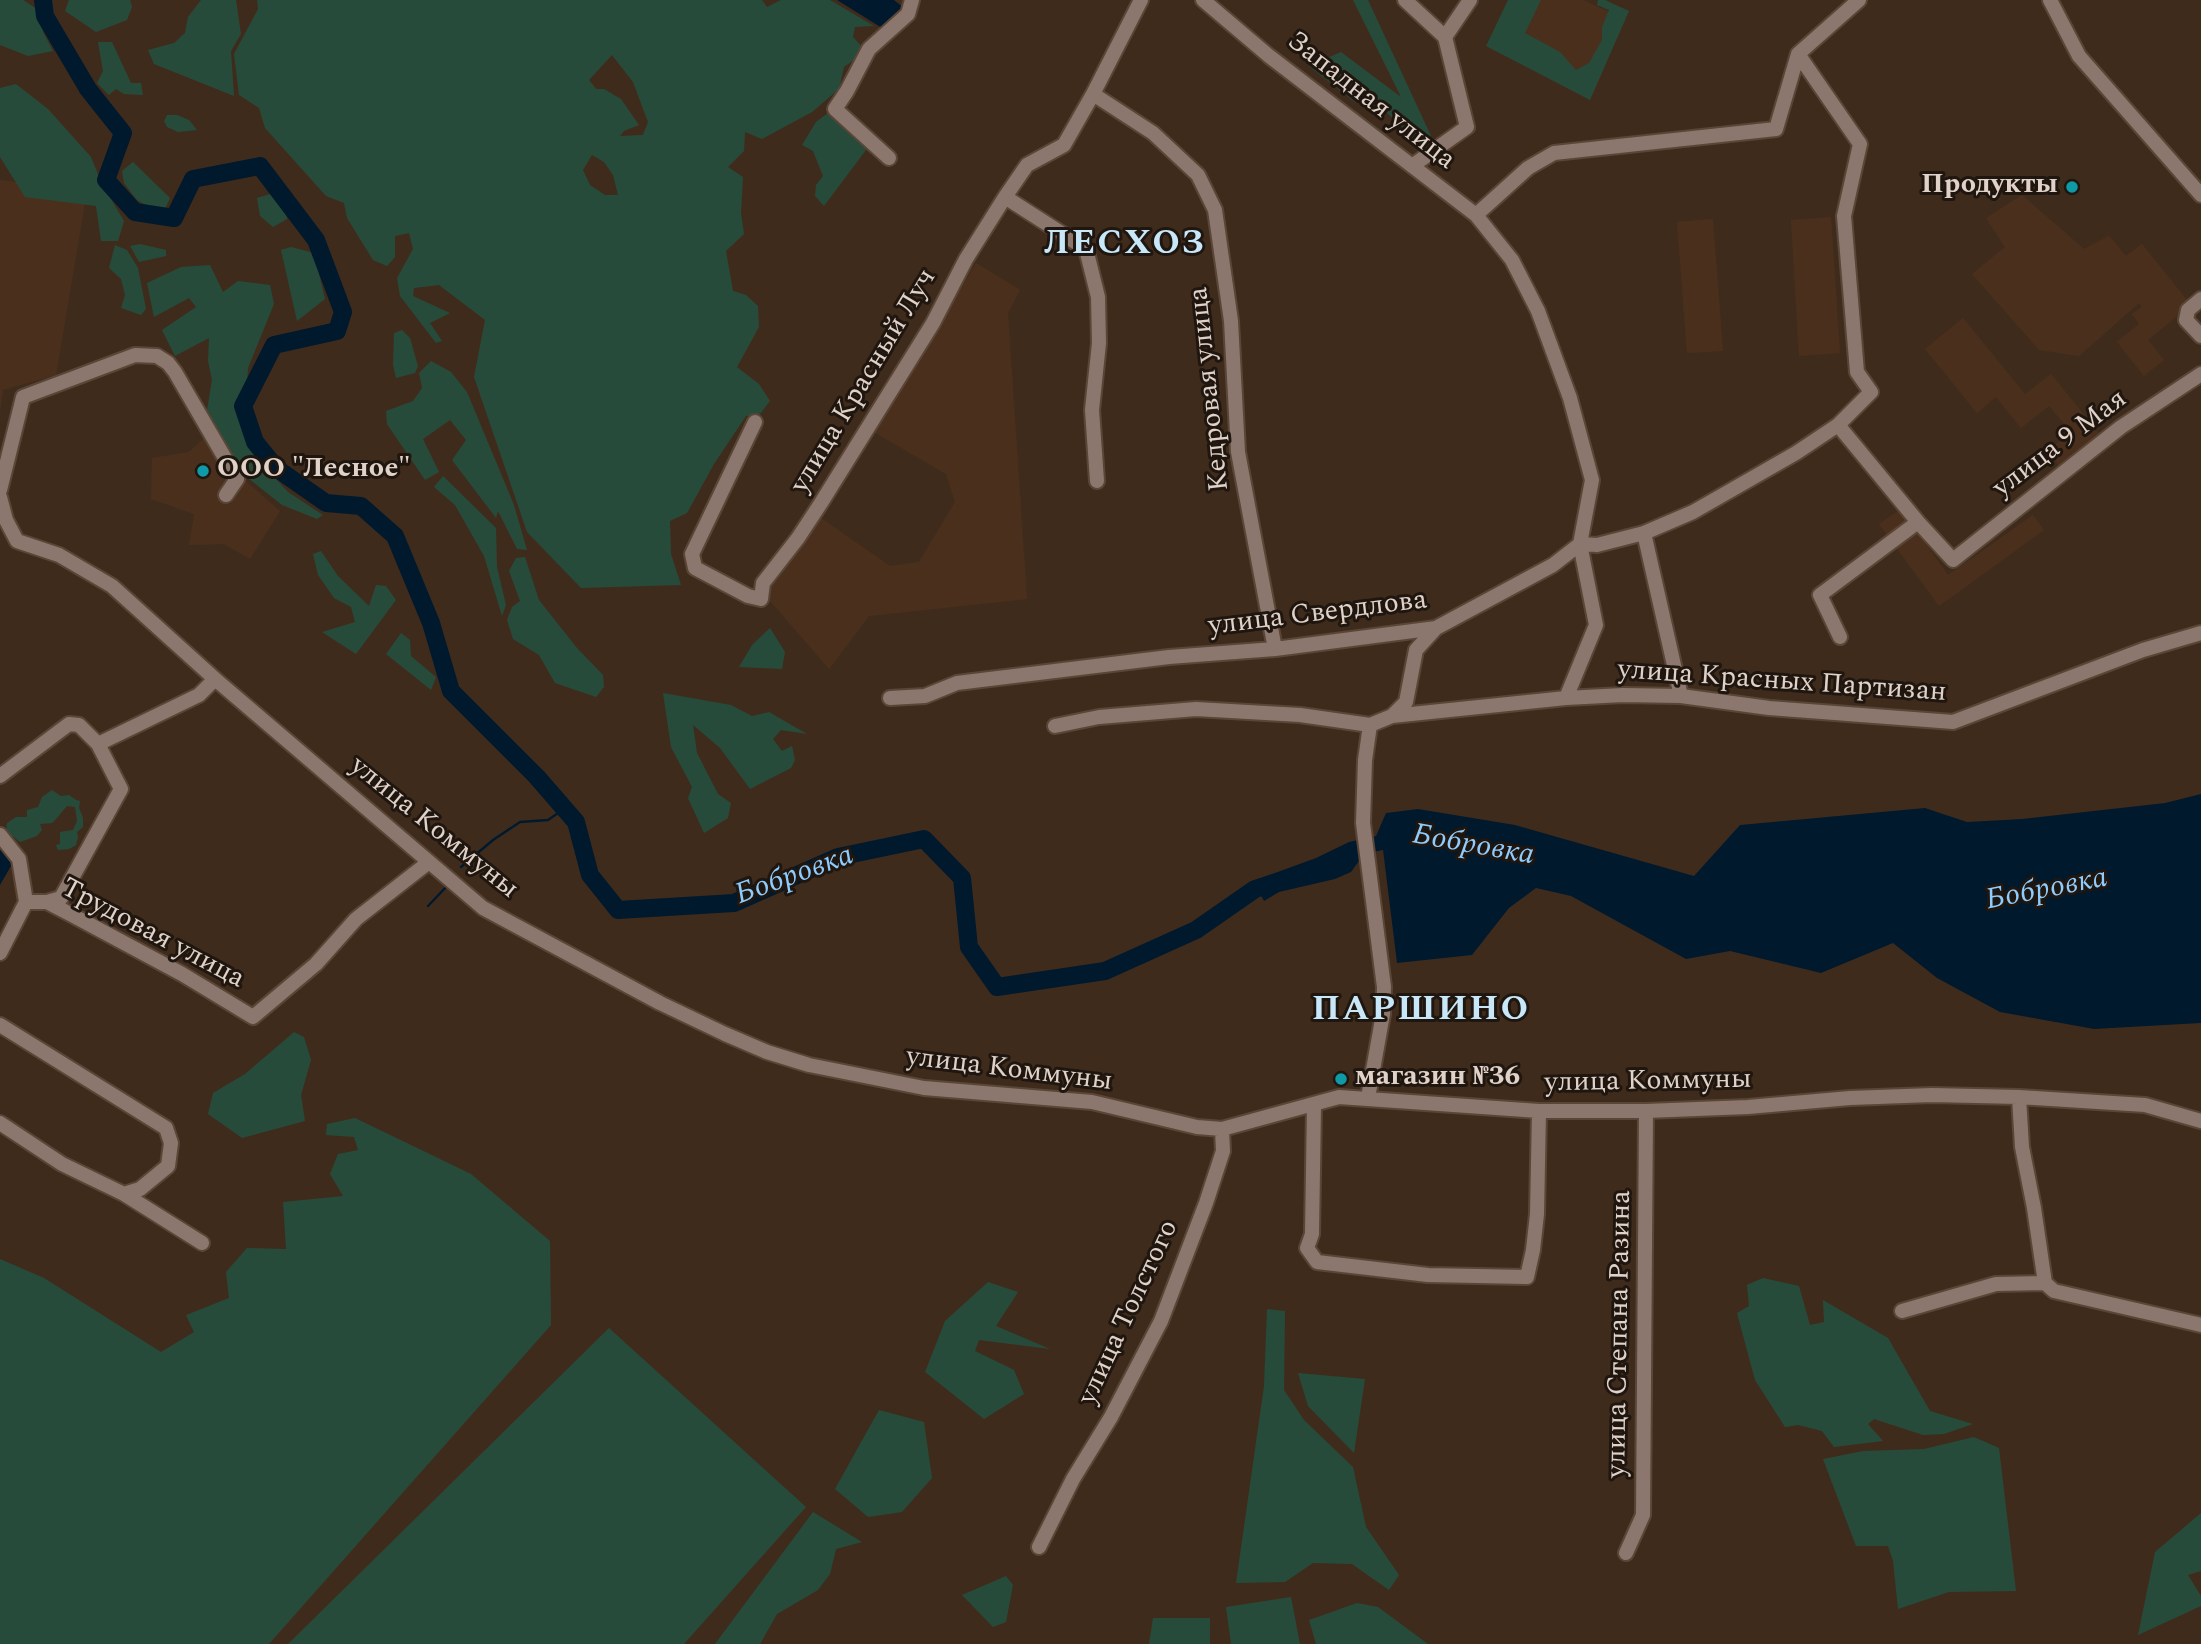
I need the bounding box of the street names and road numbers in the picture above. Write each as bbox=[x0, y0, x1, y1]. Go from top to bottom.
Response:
street label: Западная улица bbox=[1279, 26, 1461, 178]
street label: улица Красный Луч bbox=[785, 264, 945, 500]
street label: Кедровая улица bbox=[1184, 285, 1238, 493]
street label: улица 9 Мая bbox=[1987, 384, 2135, 506]
street label: улица Свердлова bbox=[1207, 585, 1429, 645]
street label: улица Красных Партизан bbox=[1617, 655, 1947, 711]
street label: улица Коммуны bbox=[342, 751, 524, 907]
street label: Трудовая улица bbox=[54, 872, 250, 998]
street label: улица Коммуны bbox=[904, 1042, 1114, 1100]
street label: улица Коммуны bbox=[1544, 1064, 1752, 1102]
street label: улица Степана Разина bbox=[1602, 1190, 1640, 1478]
street label: улица Толстого bbox=[1073, 1215, 1187, 1411]

